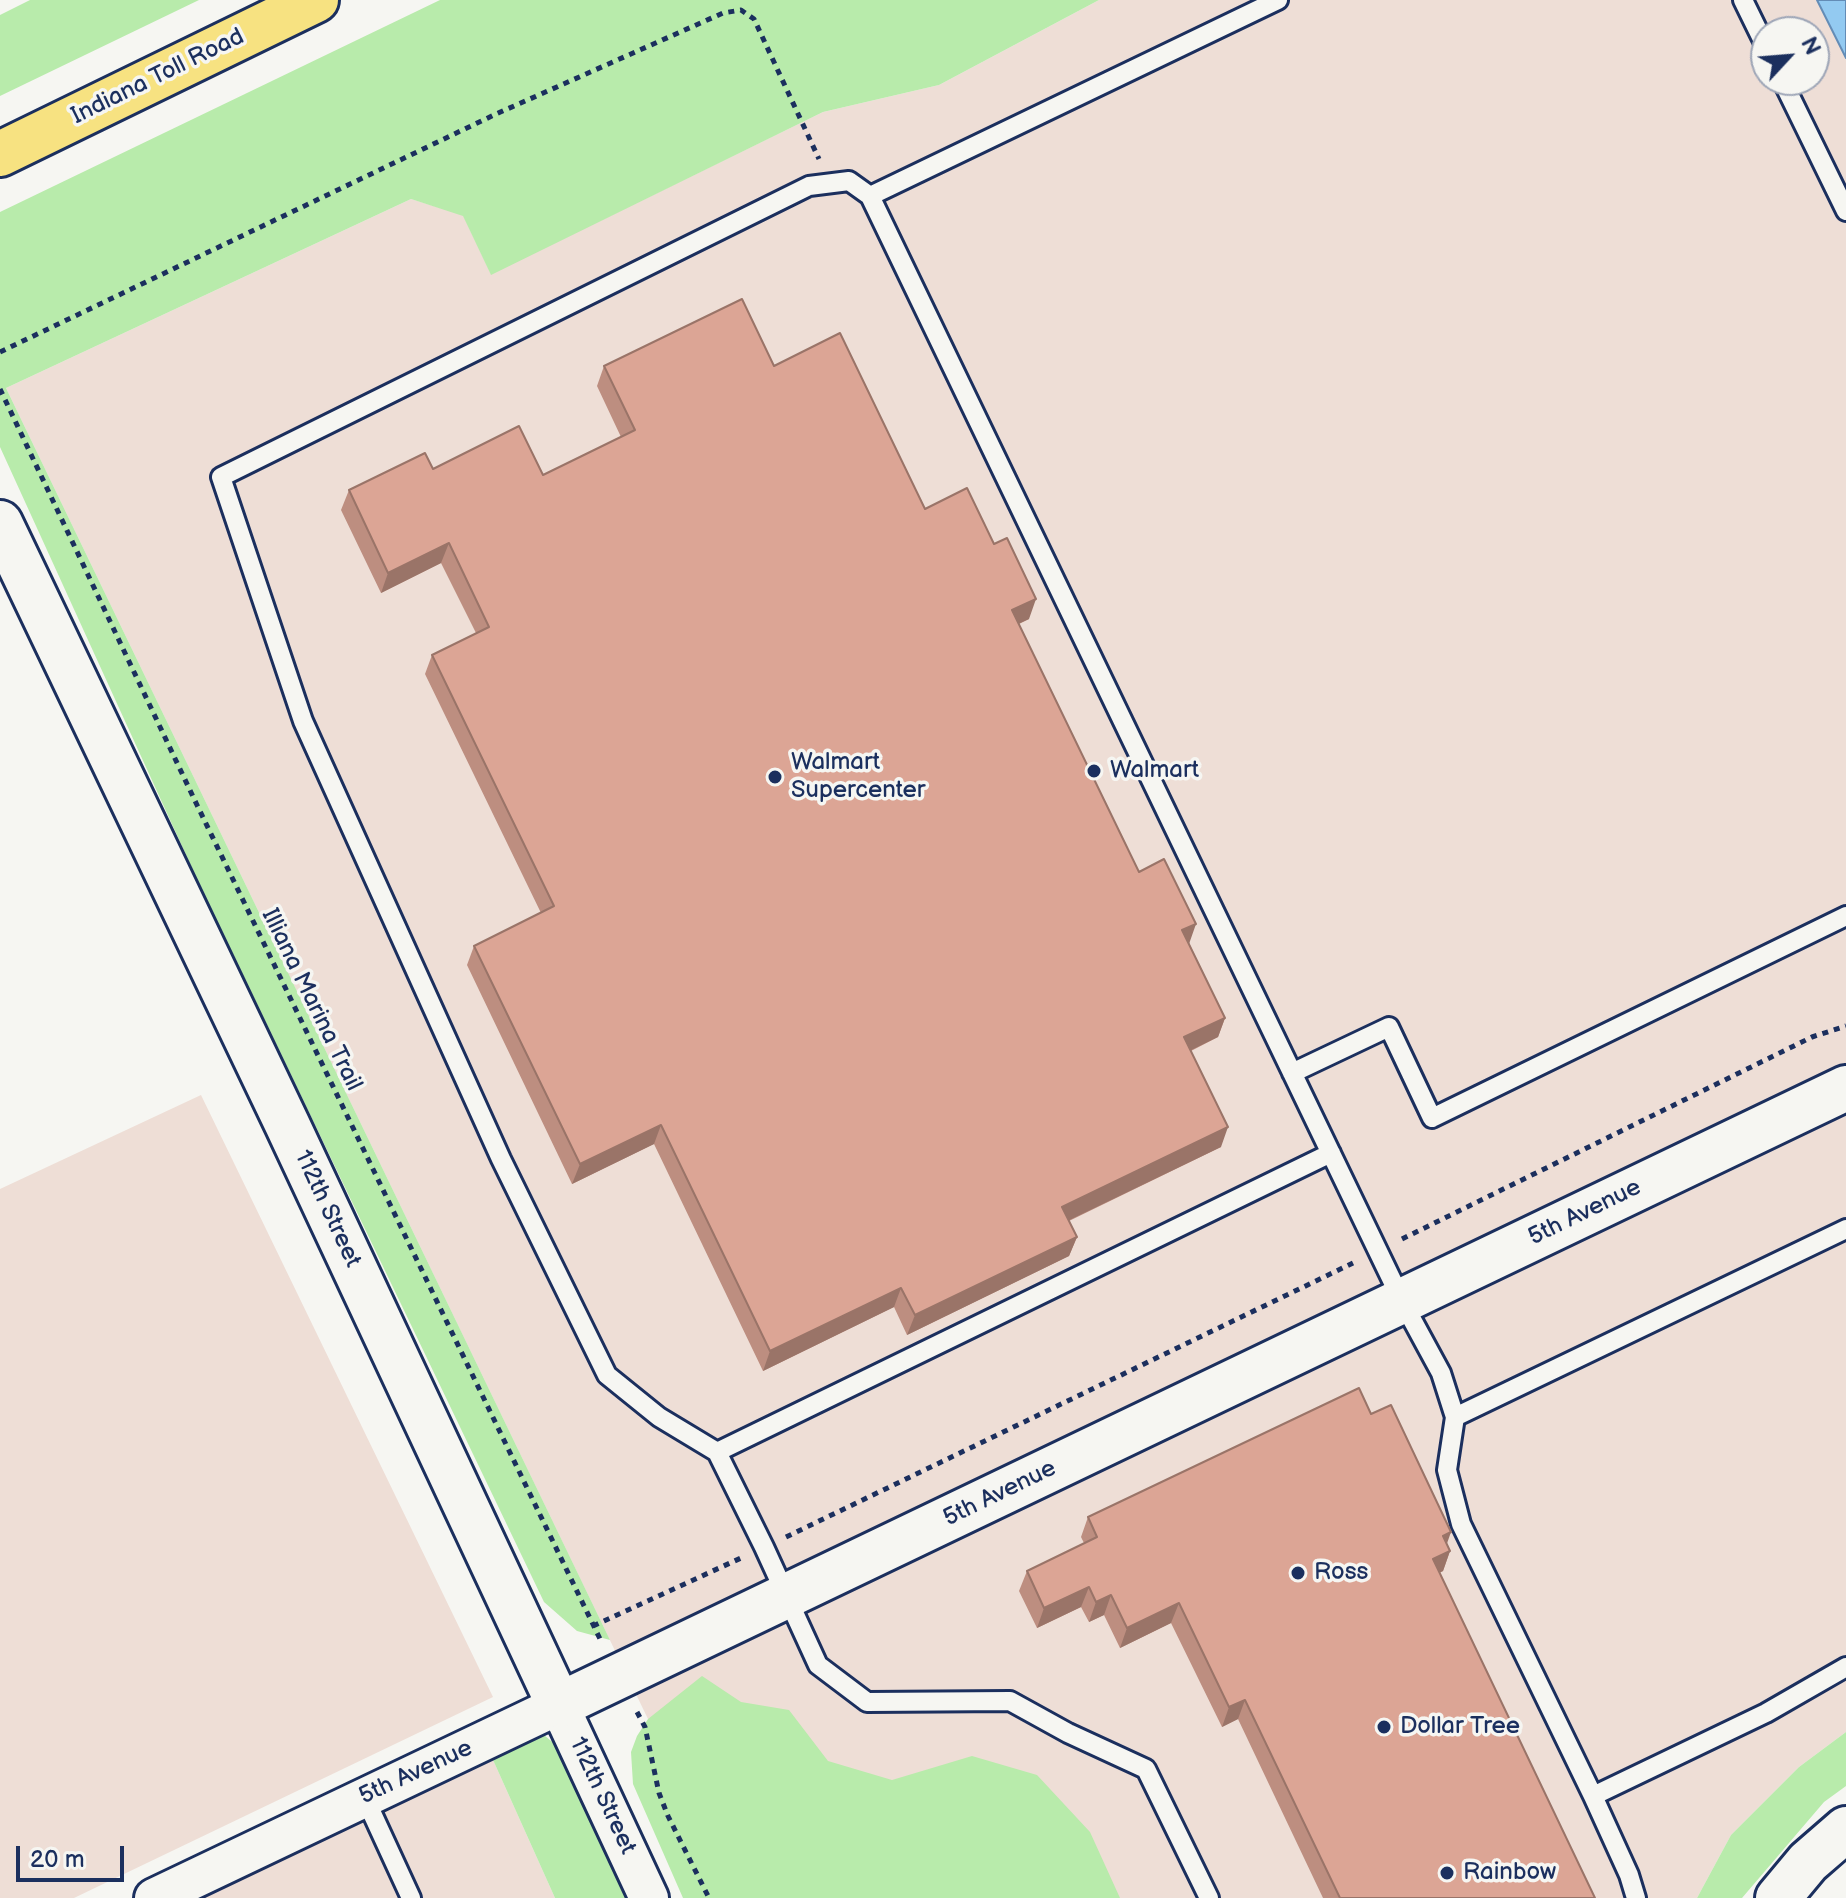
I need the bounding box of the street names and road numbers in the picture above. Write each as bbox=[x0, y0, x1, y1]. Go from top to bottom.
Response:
street label: Indiana Toll Road bbox=[67, 23, 249, 131]
street label: Illiana Marina Trail bbox=[254, 904, 368, 1096]
street label: 112th Street bbox=[287, 1146, 367, 1272]
street label: 5th Avenue bbox=[1524, 1173, 1646, 1253]
street label: 5th Avenue bbox=[939, 1454, 1061, 1534]
street label: 112th Street bbox=[562, 1733, 642, 1859]
street label: 5th Avenue bbox=[355, 1734, 477, 1812]

